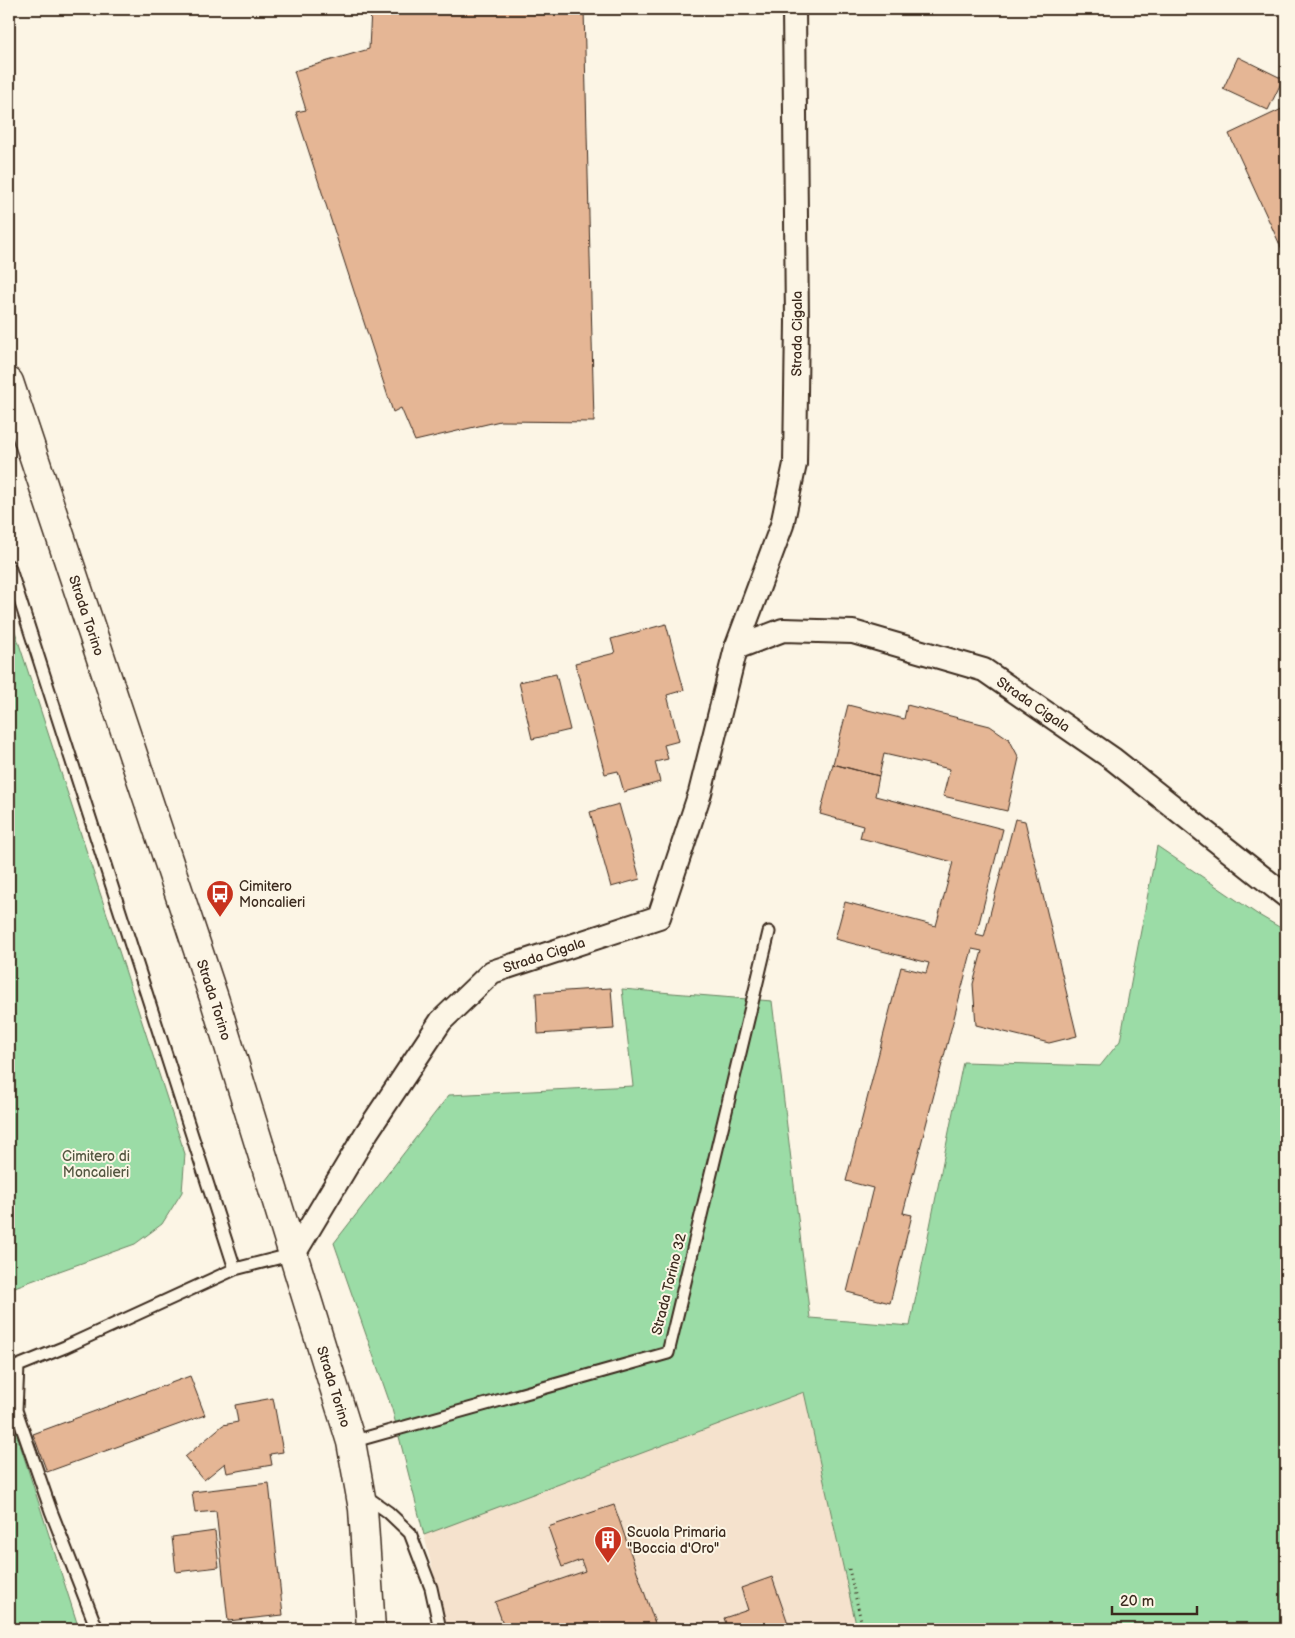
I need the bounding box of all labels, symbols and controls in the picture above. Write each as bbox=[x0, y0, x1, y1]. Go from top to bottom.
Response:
street label: Strada Cigala bbox=[788, 291, 806, 377]
street label: Strada Torino bbox=[65, 573, 108, 658]
street label: Strada Cigala bbox=[993, 673, 1074, 735]
place label: Cimitero Moncalieri bbox=[239, 878, 305, 911]
bus stop icon: Cimitero Moncalieri bbox=[205, 879, 235, 918]
street label: Strada Cigala bbox=[501, 933, 587, 976]
street label: Strada Torino bbox=[193, 957, 235, 1042]
park label: Cimitero di Moncalieri bbox=[62, 1148, 130, 1181]
street label: Strada Torino 32 bbox=[648, 1231, 690, 1337]
street label: Strada Torino bbox=[313, 1344, 354, 1429]
place label: Scuola Primaria "Boccia d'Oro" bbox=[627, 1524, 726, 1557]
building icon: Scuola Primaria "Boccia d'Oro" bbox=[593, 1525, 623, 1564]
scale bar bbox=[1112, 1583, 1198, 1615]
text: 20 m bbox=[1120, 1592, 1154, 1611]

